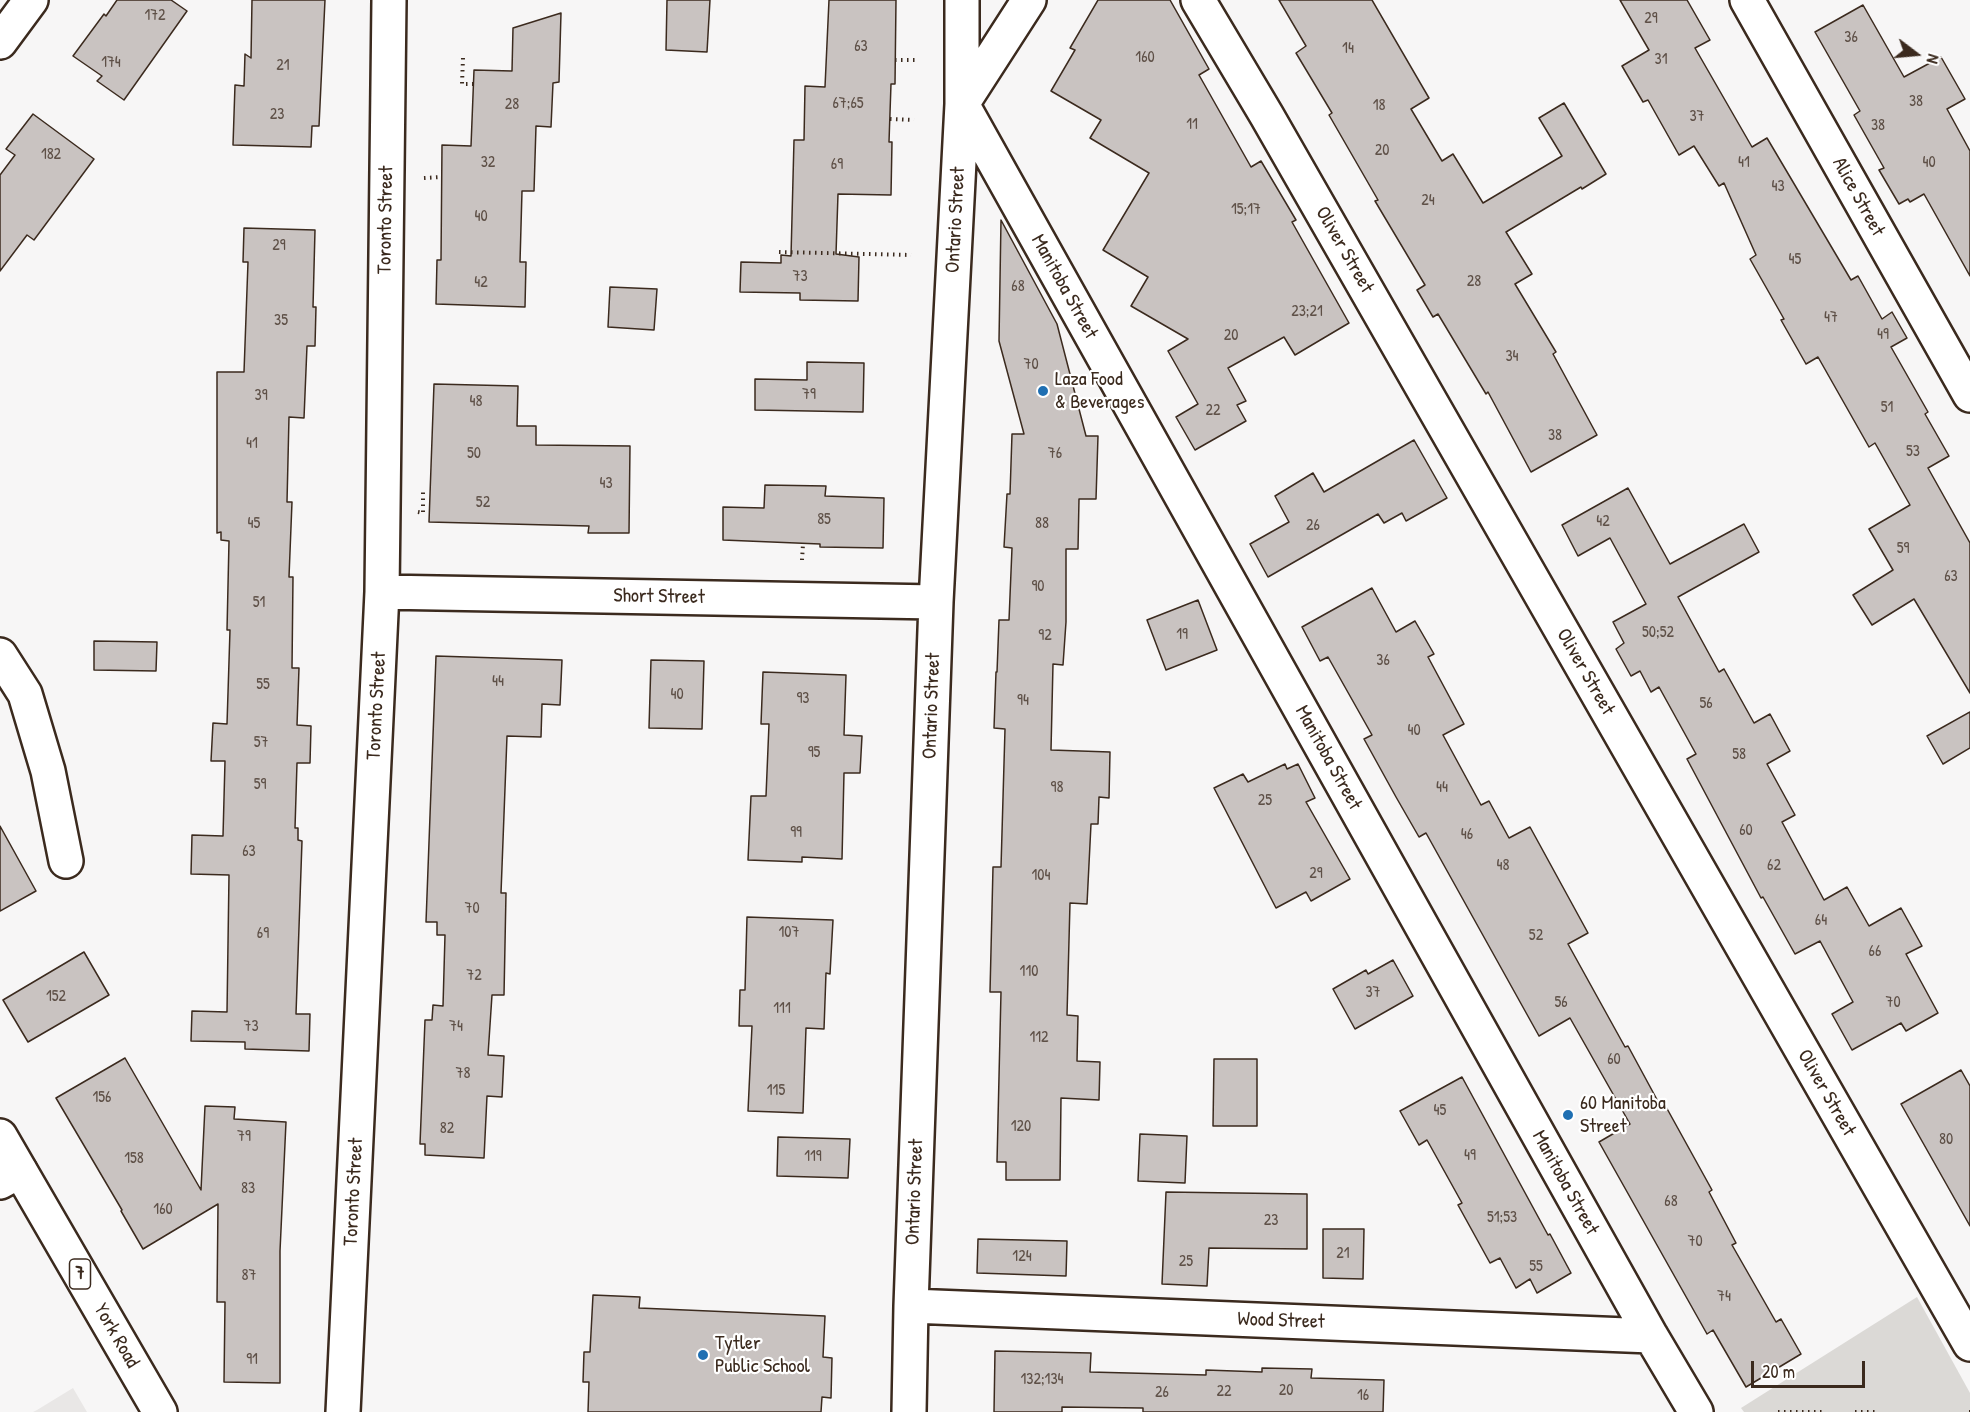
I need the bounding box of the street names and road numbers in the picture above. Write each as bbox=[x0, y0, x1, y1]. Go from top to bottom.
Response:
street label: Alice Street bbox=[1827, 153, 1889, 241]
street label: Toronto Street bbox=[373, 166, 399, 274]
street label: Ontario Street bbox=[941, 166, 971, 274]
street label: Oliver Street bbox=[1310, 203, 1378, 297]
street label: Manitoba Street bbox=[1026, 231, 1102, 343]
street label: Short Street bbox=[613, 584, 705, 610]
street label: Oliver Street bbox=[1551, 625, 1619, 719]
street label: Toronto Street bbox=[362, 651, 392, 761]
street label: Ontario Street bbox=[918, 652, 946, 760]
street label: Manitoba Street bbox=[1290, 702, 1366, 814]
street label: Oliver Street bbox=[1792, 1046, 1860, 1140]
street label: Manitoba Street bbox=[1527, 1127, 1603, 1239]
street label: Toronto Street bbox=[339, 1137, 369, 1247]
street label: Ontario Street bbox=[901, 1138, 929, 1246]
road number: 7 bbox=[70, 1259, 90, 1289]
street label: York Road bbox=[88, 1300, 144, 1372]
street label: Wood Street bbox=[1237, 1307, 1325, 1335]

